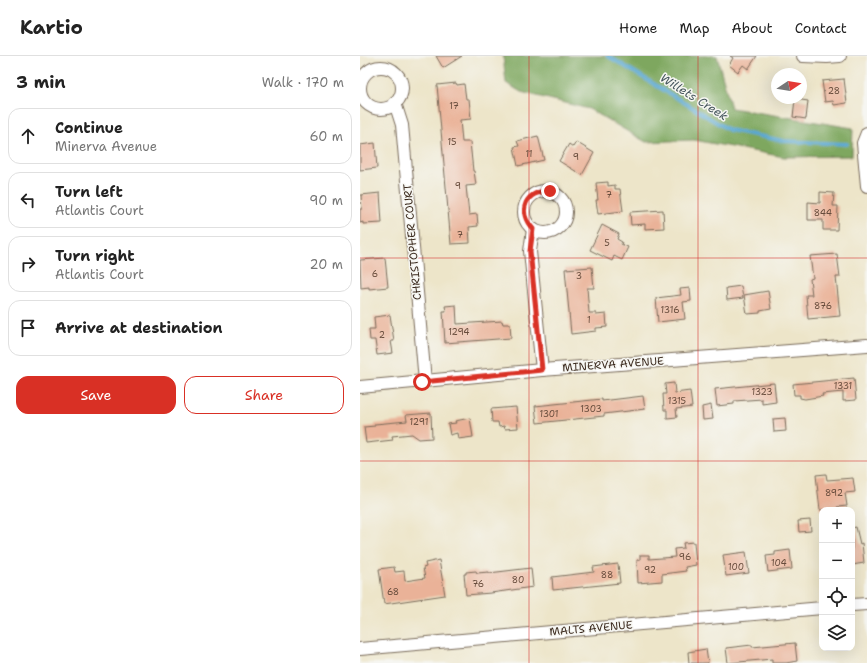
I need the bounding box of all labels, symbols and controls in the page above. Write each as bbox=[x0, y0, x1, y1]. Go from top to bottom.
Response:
text: Kartio bbox=[20, 15, 83, 40]
text: Home bbox=[619, 19, 658, 37]
text: Map bbox=[680, 19, 710, 37]
text: About bbox=[732, 19, 773, 37]
text: Contact bbox=[795, 19, 847, 37]
north arrow bbox=[771, 68, 807, 104]
water label: Willets Creek bbox=[657, 70, 731, 124]
text: 3 min bbox=[16, 71, 66, 93]
text: Walk · 170 m bbox=[262, 74, 344, 91]
house number: 28 bbox=[828, 85, 840, 97]
house number: 17 bbox=[449, 100, 459, 112]
text: Continue bbox=[55, 118, 123, 138]
icon: ahead bbox=[17, 125, 39, 147]
text: 60 m bbox=[310, 128, 343, 145]
house number: 15 bbox=[447, 136, 457, 148]
text: Minerva Avenue bbox=[55, 138, 157, 155]
house number: 11 bbox=[525, 148, 533, 160]
house number: 9 bbox=[573, 151, 579, 163]
house number: 9 bbox=[455, 180, 461, 192]
text: Turn left bbox=[55, 182, 123, 202]
route end bbox=[541, 182, 559, 200]
street label: CHRISTOPHER COURT bbox=[400, 183, 425, 301]
icon: left bbox=[17, 189, 39, 211]
house number: 7 bbox=[606, 189, 612, 201]
text: 90 m bbox=[309, 192, 343, 209]
text: Atlantis Court bbox=[55, 202, 144, 219]
house number: 844 bbox=[814, 207, 832, 219]
house number: 7 bbox=[457, 229, 463, 241]
house number: 5 bbox=[604, 237, 610, 249]
text: Turn right bbox=[55, 246, 135, 266]
icon: right bbox=[17, 253, 39, 275]
text: 20 m bbox=[310, 256, 343, 273]
text: Atlantis Court bbox=[55, 266, 144, 283]
house number: 6 bbox=[372, 268, 378, 280]
house number: 3 bbox=[576, 270, 582, 282]
house number: 876 bbox=[814, 300, 832, 312]
house number: 1316 bbox=[661, 304, 679, 316]
house number: 1 bbox=[587, 314, 591, 326]
icon: arrive bbox=[17, 317, 39, 339]
text: Arrive at destination bbox=[55, 318, 223, 338]
house number: 1294 bbox=[448, 326, 470, 338]
house number: 2 bbox=[379, 329, 385, 341]
street label: MINERVA AVENUE bbox=[562, 353, 665, 376]
route start bbox=[413, 373, 431, 391]
button: Save bbox=[16, 376, 176, 414]
button: Share bbox=[184, 376, 344, 414]
house number: 1331 bbox=[834, 380, 852, 392]
house number: 1323 bbox=[751, 386, 773, 398]
house number: 1315 bbox=[668, 395, 686, 407]
house number: 1303 bbox=[580, 403, 602, 415]
house number: 1301 bbox=[539, 408, 559, 420]
house number: 1291 bbox=[410, 416, 428, 428]
house number: 892 bbox=[825, 487, 843, 499]
map controls bbox=[819, 507, 855, 651]
button: + bbox=[819, 507, 855, 543]
button: − bbox=[819, 543, 855, 579]
house number: 96 bbox=[679, 551, 691, 563]
house number: 104 bbox=[771, 557, 787, 569]
house number: 100 bbox=[728, 561, 744, 573]
house number: 92 bbox=[644, 564, 656, 576]
house number: 88 bbox=[601, 569, 613, 581]
house number: 80 bbox=[512, 574, 524, 586]
house number: 76 bbox=[472, 578, 484, 590]
button: locate bbox=[819, 579, 855, 615]
house number: 68 bbox=[387, 586, 399, 598]
button: layers bbox=[819, 615, 855, 651]
street label: MALTS AVENUE bbox=[549, 617, 633, 640]

